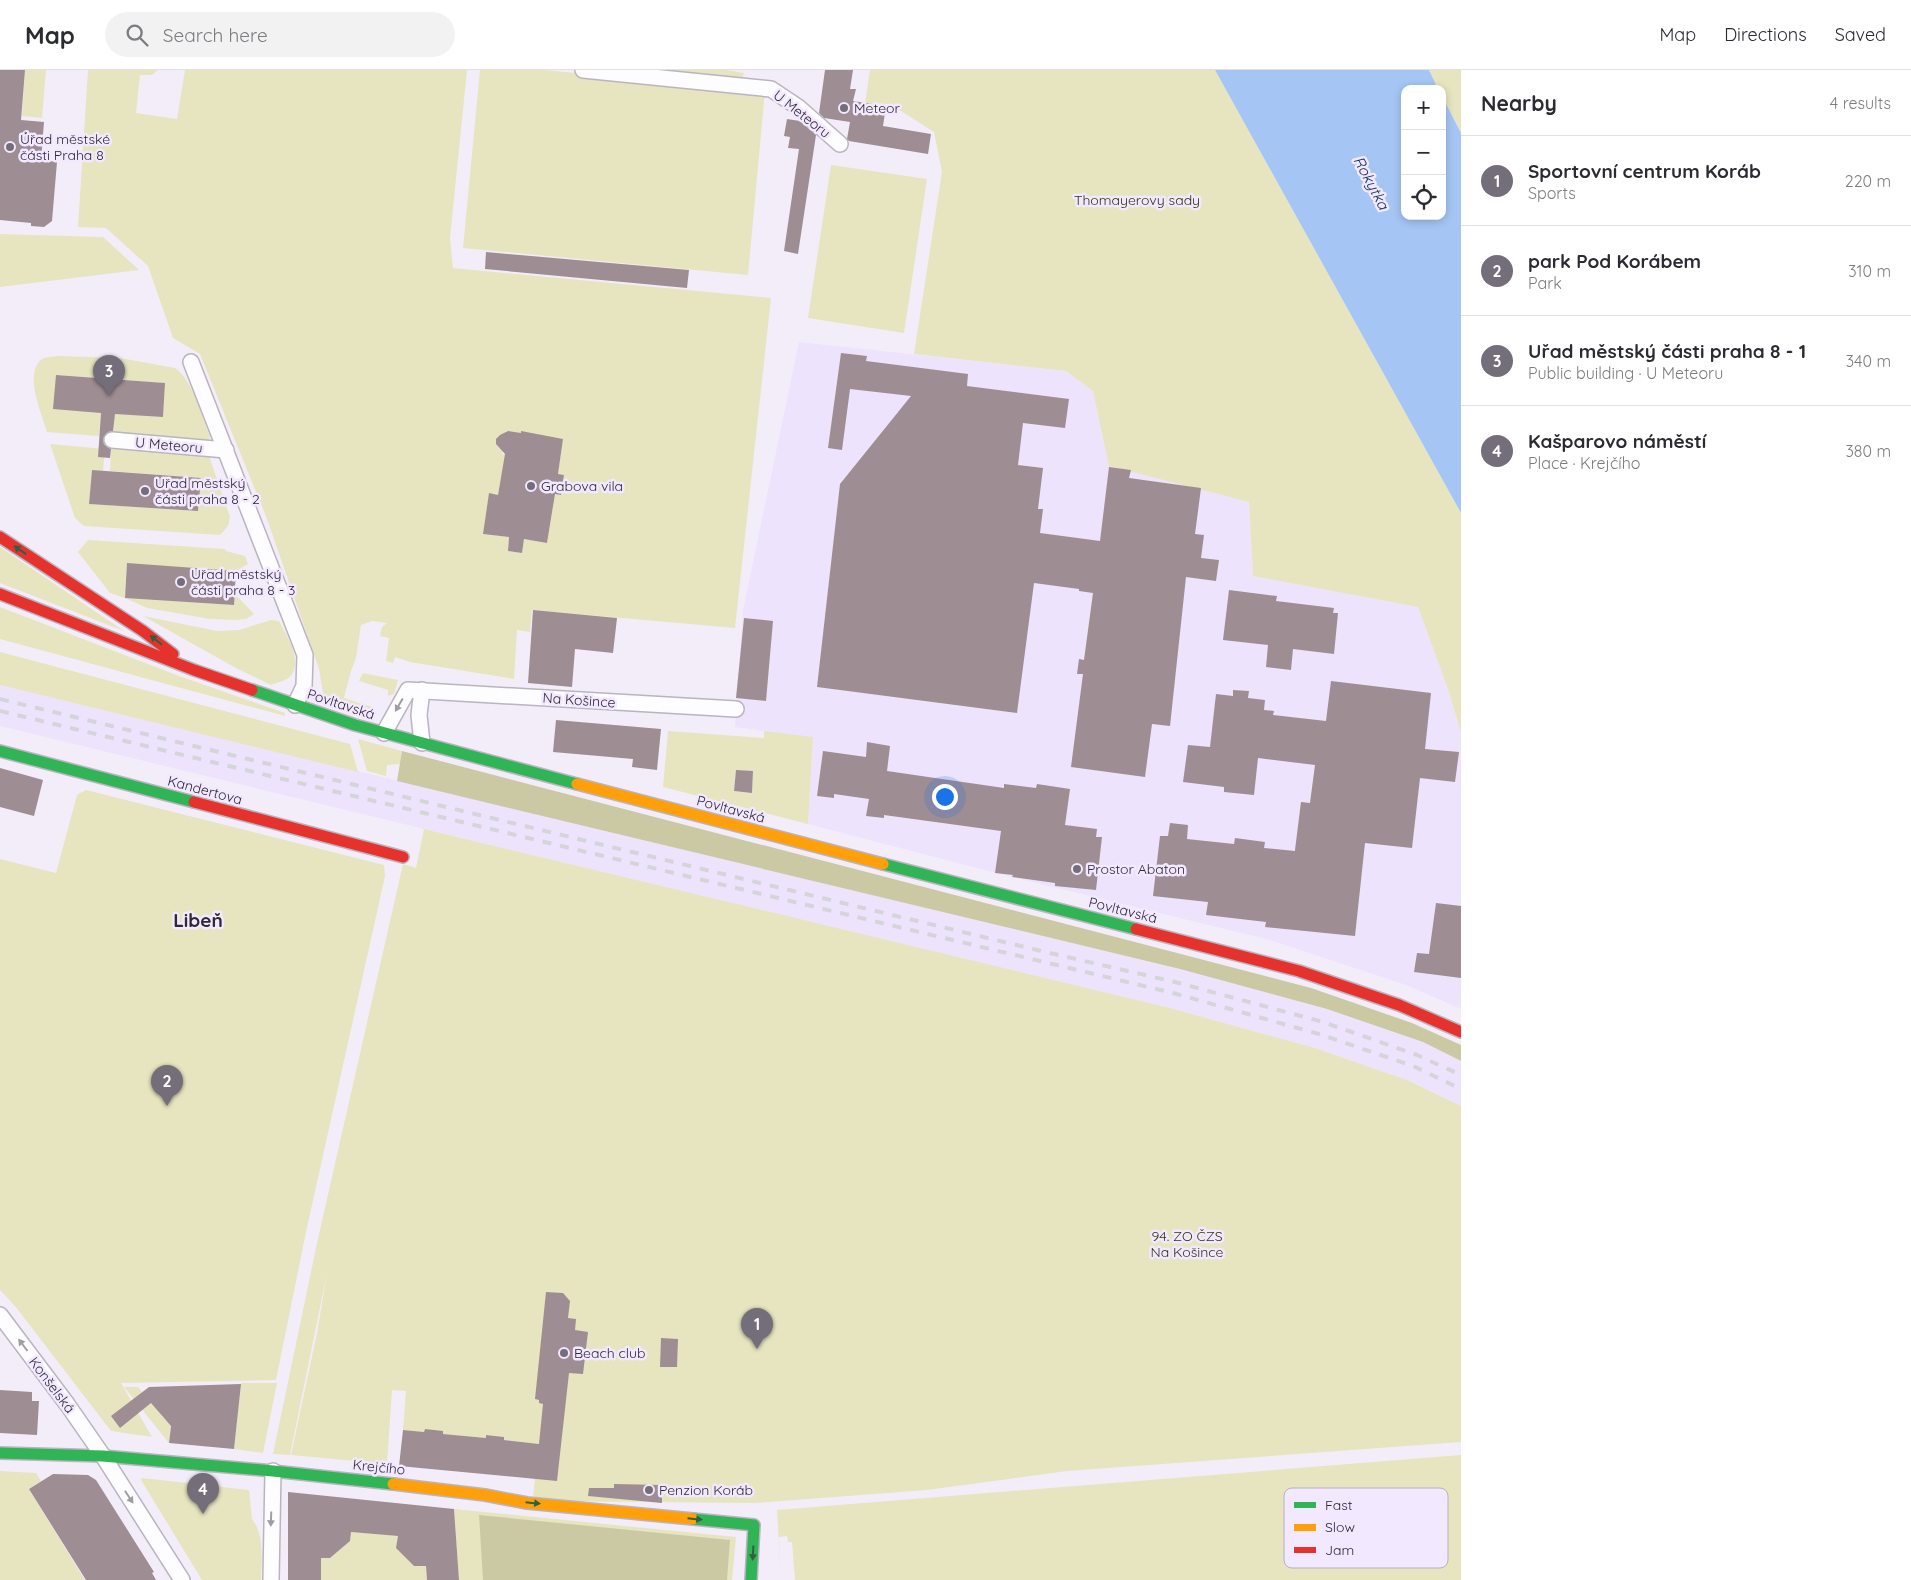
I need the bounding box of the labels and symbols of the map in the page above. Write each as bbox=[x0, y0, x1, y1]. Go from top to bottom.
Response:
street label: U Meteoru bbox=[770, 86, 834, 142]
place label: Meteor bbox=[854, 99, 901, 117]
marker: Meteor bbox=[838, 102, 850, 114]
place label: Úřad městské části Praha 8 bbox=[20, 130, 110, 164]
marker: Úřad městské části Praha 8 bbox=[4, 141, 16, 153]
water label: Rokytka bbox=[1350, 153, 1394, 214]
park label: Thomayerovy sady bbox=[1074, 191, 1200, 209]
pin: 3 bbox=[93, 355, 125, 396]
street label: U Meteoru bbox=[134, 433, 204, 457]
place label: Uřad městský části praha 8 - 2 bbox=[155, 474, 260, 508]
place label: Grabova vila bbox=[541, 477, 623, 495]
marker: Grabova vila bbox=[525, 480, 537, 492]
marker: Uřad městský části praha 8 - 2 bbox=[139, 485, 151, 497]
one-way arrow bbox=[14, 545, 27, 555]
place label: Uřad městský části praha 8 - 3 bbox=[191, 565, 295, 599]
marker: Uřad městský části praha 8 - 3 bbox=[175, 576, 187, 588]
one-way arrow bbox=[149, 635, 162, 646]
street label: Povltavská bbox=[305, 685, 377, 723]
street label: Na Košince bbox=[542, 688, 616, 712]
one-way arrow bbox=[395, 699, 404, 712]
street label: Kandertova bbox=[166, 771, 244, 809]
your location bbox=[932, 784, 958, 810]
street label: Povltavská bbox=[695, 791, 767, 827]
place label: Prostor Abaton bbox=[1087, 860, 1185, 878]
marker: Prostor Abaton bbox=[1071, 863, 1083, 875]
street label: Povltavská bbox=[1087, 893, 1159, 927]
district label: Libeň bbox=[173, 908, 223, 932]
pin: 2 bbox=[151, 1065, 183, 1106]
park label: 94. ZO ČZS Na Košince bbox=[1151, 1227, 1224, 1261]
pin: 1 bbox=[741, 1308, 773, 1349]
one-way arrow bbox=[18, 1338, 28, 1352]
place label: Beach club bbox=[574, 1344, 645, 1362]
marker: Beach club bbox=[558, 1347, 570, 1359]
street label: Konšelská bbox=[25, 1353, 79, 1417]
street label: Krejčího bbox=[352, 1455, 406, 1479]
pin: 4 bbox=[187, 1473, 219, 1514]
place label: Penzion Koráb bbox=[659, 1481, 753, 1499]
marker: Penzion Koráb bbox=[643, 1484, 655, 1496]
legend bbox=[1284, 1488, 1448, 1568]
one-way arrow bbox=[124, 1490, 134, 1503]
text: Fast bbox=[1325, 1496, 1353, 1514]
one-way arrow bbox=[525, 1499, 541, 1507]
one-way arrow bbox=[267, 1512, 275, 1528]
one-way arrow bbox=[687, 1516, 703, 1524]
text: Slow bbox=[1325, 1518, 1355, 1536]
text: Jam bbox=[1325, 1541, 1354, 1559]
one-way arrow bbox=[748, 1545, 756, 1561]

